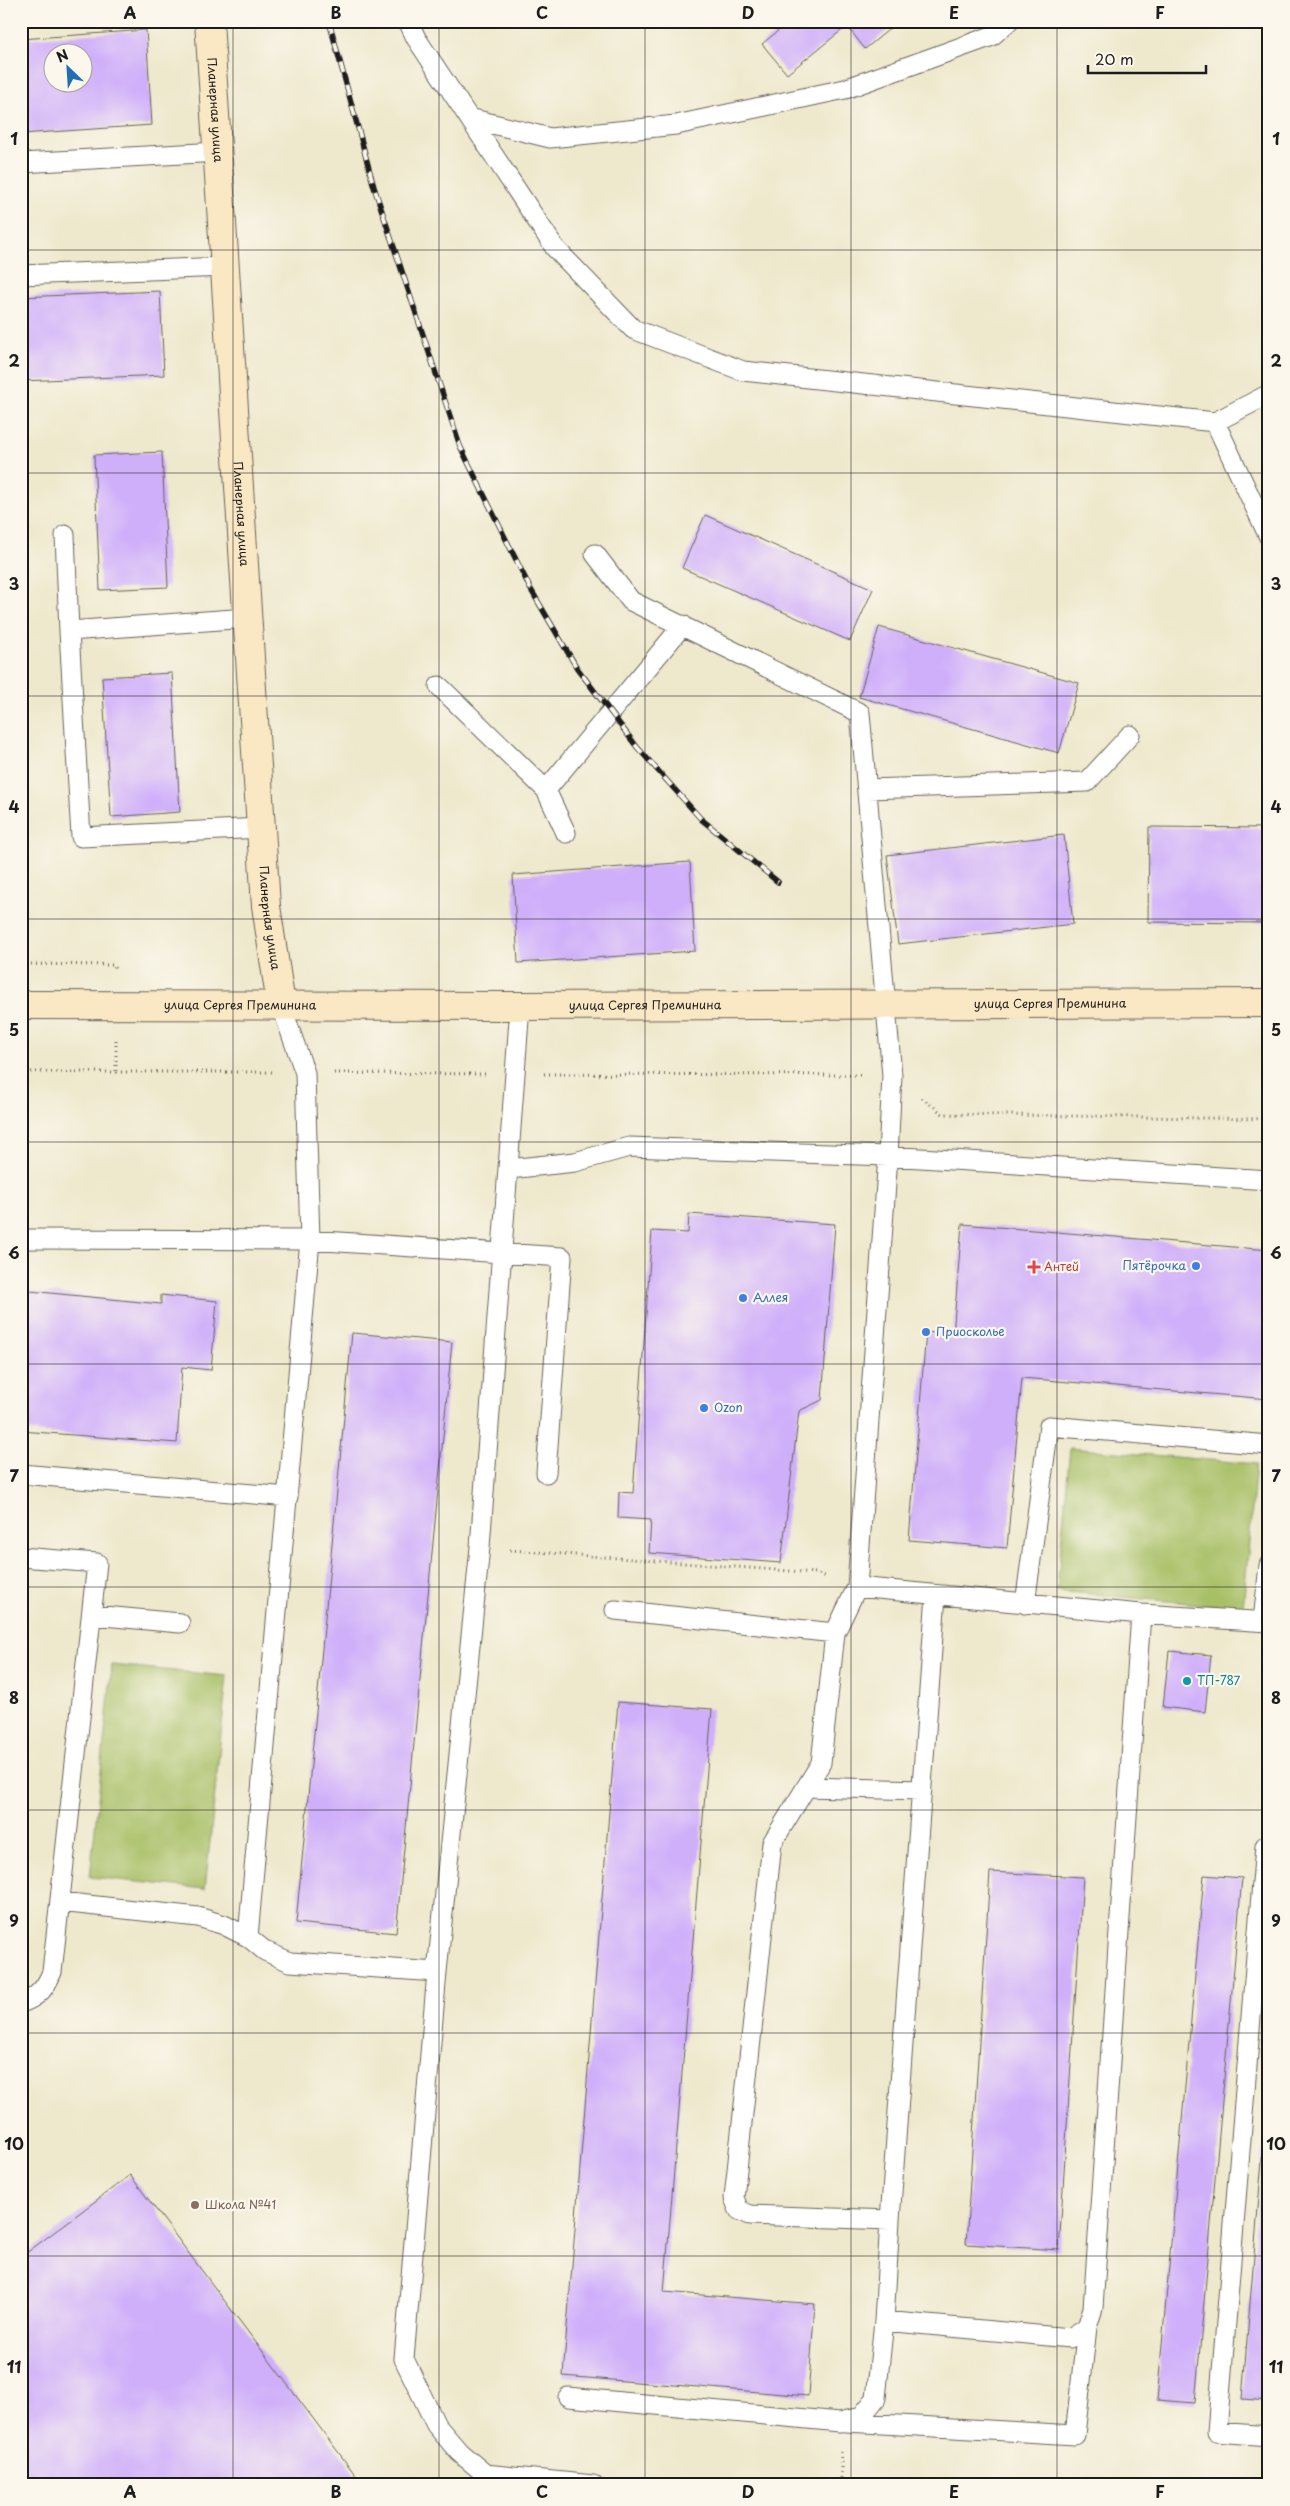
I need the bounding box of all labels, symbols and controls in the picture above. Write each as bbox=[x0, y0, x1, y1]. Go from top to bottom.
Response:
text: A bbox=[124, 0, 137, 24]
text: B bbox=[331, 0, 342, 24]
text: C bbox=[536, 0, 548, 24]
text: D bbox=[742, 0, 754, 24]
text: E bbox=[949, 0, 959, 24]
text: F bbox=[1155, 0, 1165, 24]
north arrow bbox=[42, 42, 92, 92]
scale bar bbox=[1088, 42, 1205, 74]
text: N bbox=[53, 44, 72, 68]
text: 20 m bbox=[1095, 47, 1134, 70]
street label: Планерная улица bbox=[203, 57, 228, 163]
text: 1 bbox=[10, 126, 18, 150]
text: 1 bbox=[1272, 126, 1280, 150]
text: 2 bbox=[8, 348, 20, 372]
text: 2 bbox=[1270, 348, 1282, 372]
street label: Планерная улица bbox=[229, 461, 254, 567]
text: 3 bbox=[9, 571, 19, 595]
text: 3 bbox=[1271, 571, 1281, 595]
text: 4 bbox=[9, 794, 20, 818]
text: 4 bbox=[1271, 794, 1282, 818]
street label: Планерная улица bbox=[255, 865, 286, 972]
street label: улица Сергея Преминина bbox=[974, 994, 1127, 1012]
street label: улица Сергея Преминина bbox=[164, 995, 317, 1014]
street label: улица Сергея Преминина bbox=[569, 995, 722, 1014]
text: 5 bbox=[9, 1017, 19, 1041]
text: 5 bbox=[1271, 1017, 1281, 1041]
text: 6 bbox=[8, 1240, 20, 1264]
text: 6 bbox=[1270, 1240, 1282, 1264]
place label: Пятёрочка bbox=[1123, 1256, 1186, 1274]
place label: Антей bbox=[1044, 1257, 1079, 1275]
marker: Пятёрочка bbox=[1190, 1260, 1202, 1272]
marker: Антей bbox=[1028, 1261, 1040, 1273]
place label: Аллея bbox=[753, 1288, 788, 1306]
marker: Аллея bbox=[737, 1292, 749, 1304]
place label: Приосколье bbox=[936, 1322, 1005, 1340]
marker: Приосколье bbox=[920, 1326, 932, 1338]
place label: Ozon bbox=[714, 1398, 743, 1416]
marker: Ozon bbox=[698, 1402, 710, 1414]
text: 7 bbox=[9, 1463, 19, 1487]
text: 7 bbox=[1271, 1463, 1281, 1487]
place label: ТП-787 bbox=[1197, 1671, 1240, 1689]
marker: ТП-787 bbox=[1181, 1675, 1193, 1687]
text: 8 bbox=[9, 1685, 19, 1709]
text: 8 bbox=[1271, 1685, 1281, 1709]
text: 9 bbox=[9, 1908, 19, 1932]
text: 9 bbox=[1271, 1908, 1281, 1932]
text: 10 bbox=[4, 2131, 24, 2155]
text: 10 bbox=[1266, 2131, 1286, 2155]
place label: Школа №41 bbox=[205, 2195, 276, 2213]
marker: Школа №41 bbox=[189, 2199, 201, 2211]
text: 11 bbox=[7, 2354, 21, 2378]
text: 11 bbox=[1269, 2354, 1283, 2378]
text: A bbox=[124, 2479, 137, 2503]
text: B bbox=[331, 2479, 342, 2503]
text: C bbox=[536, 2479, 548, 2503]
text: D bbox=[742, 2479, 754, 2503]
text: E bbox=[949, 2479, 959, 2503]
text: F bbox=[1155, 2479, 1165, 2503]

